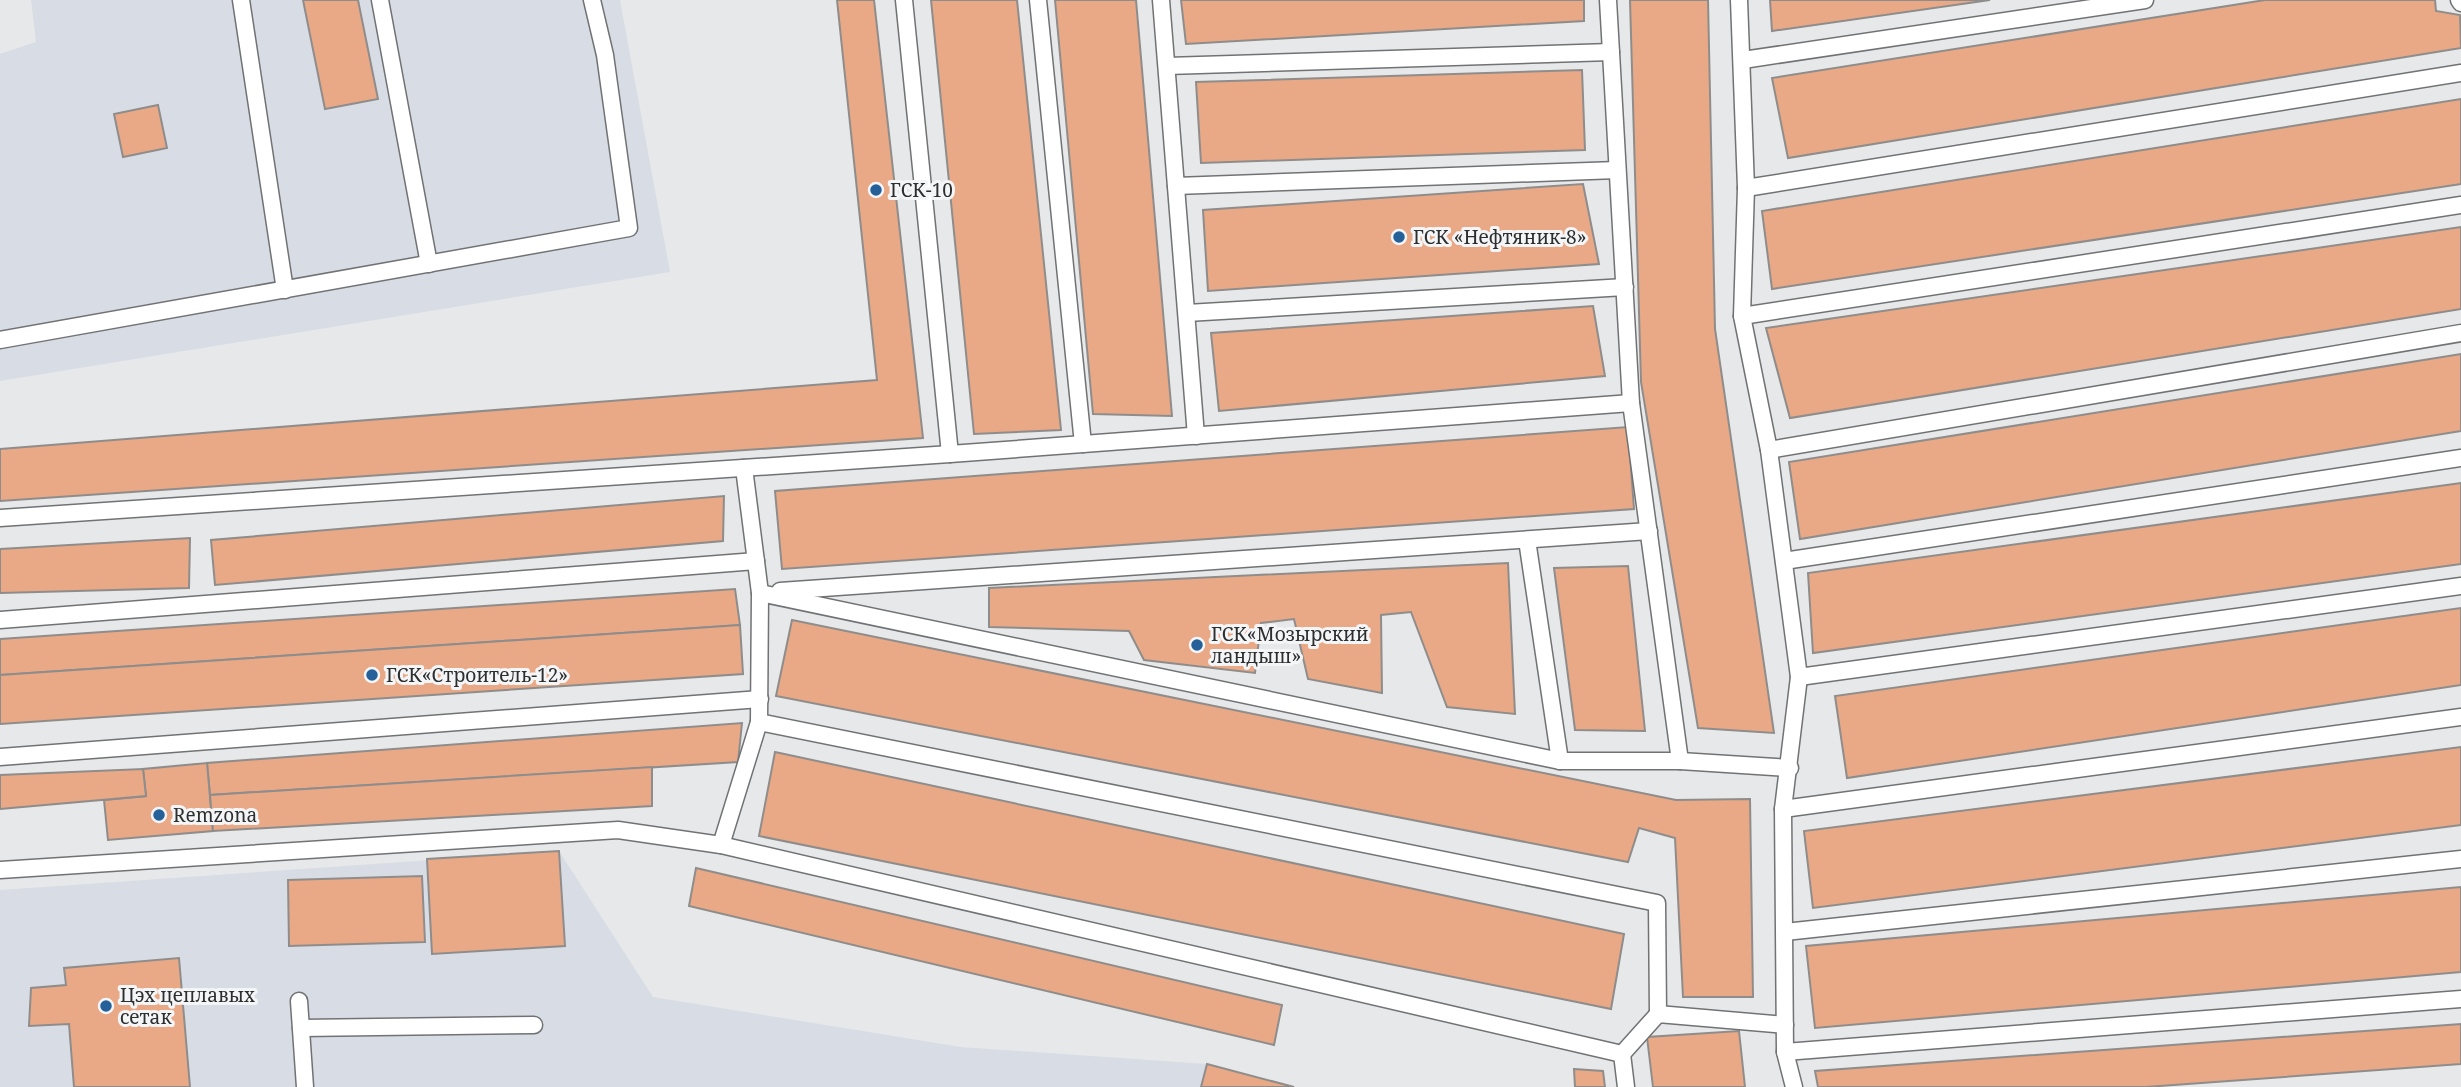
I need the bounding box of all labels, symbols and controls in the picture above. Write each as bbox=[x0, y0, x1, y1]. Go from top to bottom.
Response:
place label: ГСК-10 bbox=[890, 177, 953, 203]
marker: ГСК-10 bbox=[868, 182, 884, 198]
place label: ГСК «Нефтяник-8» bbox=[1413, 224, 1587, 250]
marker: ГСК «Нефтяник-8» bbox=[1391, 229, 1407, 245]
place label: ГСК«Мозырский ландыш» bbox=[1211, 621, 1369, 669]
marker: ГСК«Мозырский ландыш» bbox=[1189, 637, 1205, 653]
place label: ГСК«Строитель-12» bbox=[386, 662, 568, 688]
marker: ГСК«Строитель-12» bbox=[364, 667, 380, 683]
place label: Remzona bbox=[173, 802, 257, 828]
marker: Remzona bbox=[151, 807, 167, 823]
place label: Цэх цеплавых сетак bbox=[120, 982, 255, 1030]
marker: Цэх цеплавых сетак bbox=[98, 998, 114, 1014]

